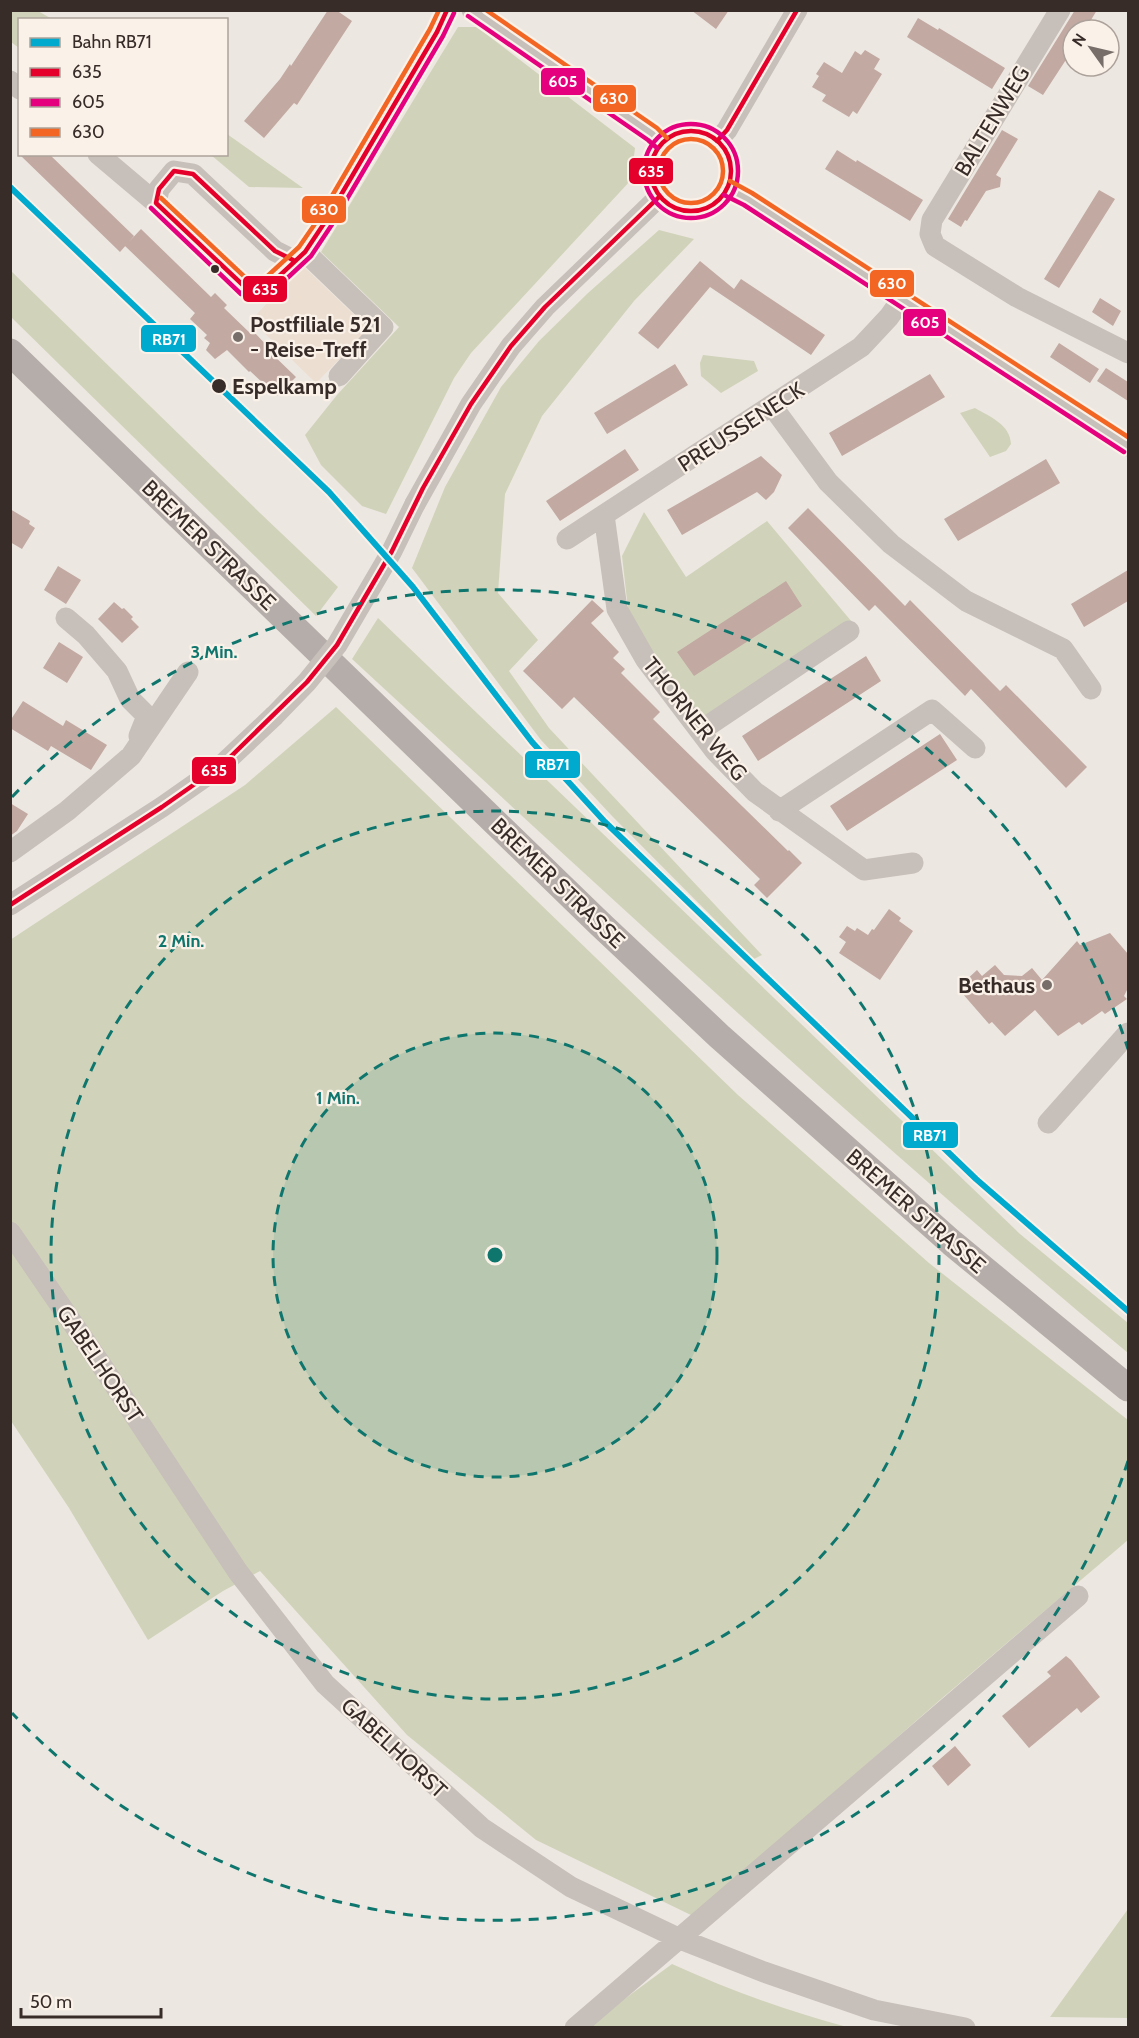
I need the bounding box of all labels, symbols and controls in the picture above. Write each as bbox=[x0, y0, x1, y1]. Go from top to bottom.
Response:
legend bbox=[18, 18, 228, 156]
north arrow bbox=[1061, 18, 1121, 78]
text: N bbox=[1068, 30, 1090, 50]
text: Bahn RB71 bbox=[72, 31, 152, 53]
text: 635 bbox=[72, 61, 102, 83]
street label: BALTENWEG bbox=[949, 61, 1035, 181]
line badge: 605 bbox=[540, 67, 586, 96]
text: 605 bbox=[549, 72, 577, 91]
line badge: 630 bbox=[592, 84, 637, 113]
text: 630 bbox=[600, 89, 628, 108]
text: 605 bbox=[72, 91, 105, 113]
text: 630 bbox=[72, 121, 105, 143]
line badge: 635 bbox=[628, 157, 674, 185]
text: 635 bbox=[638, 162, 664, 181]
line badge: 630 bbox=[301, 195, 347, 224]
text: 630 bbox=[310, 200, 338, 219]
unlabelled marker bbox=[209, 263, 221, 275]
line badge: 630 bbox=[869, 269, 915, 298]
text: 630 bbox=[878, 274, 906, 293]
line badge: 635 bbox=[242, 275, 288, 303]
text: 635 bbox=[252, 280, 278, 299]
line badge: 605 bbox=[902, 308, 947, 337]
place label: Postfiliale 521 - Reise-Treff bbox=[250, 311, 381, 363]
text: 605 bbox=[911, 313, 939, 332]
line badge: RB71 bbox=[140, 324, 197, 353]
text: RB71 bbox=[152, 330, 186, 349]
marker: Postfiliale 521 - Reise-Treff bbox=[231, 330, 245, 344]
place label: Espelkamp bbox=[232, 373, 337, 400]
street label: PREUSSENECK bbox=[673, 376, 810, 478]
marker: Espelkamp bbox=[210, 377, 228, 395]
street label: BREMER STRASSE bbox=[136, 474, 282, 616]
text: 3 Min. bbox=[191, 641, 237, 663]
street label: THORNER WEG bbox=[637, 652, 753, 786]
line badge: RB71 bbox=[524, 750, 581, 779]
text: RB71 bbox=[536, 755, 570, 774]
line badge: 635 bbox=[191, 756, 237, 785]
text: 635 bbox=[201, 761, 227, 780]
street label: BREMER STRASSE bbox=[485, 812, 631, 954]
text: 2 Min. bbox=[158, 930, 204, 952]
place label: Bethaus bbox=[958, 972, 1035, 999]
marker: Bethaus bbox=[1040, 978, 1054, 992]
text: 1 Min. bbox=[316, 1087, 360, 1109]
line badge: RB71 bbox=[902, 1121, 959, 1149]
text: RB71 bbox=[913, 1126, 947, 1145]
street label: BREMER STRASSE bbox=[841, 1143, 991, 1279]
centre of rings bbox=[485, 1245, 505, 1265]
street label: GABELHORST bbox=[51, 1300, 149, 1428]
street label: GABELHORST bbox=[335, 1692, 453, 1804]
scale bar bbox=[21, 1981, 160, 2019]
text: 50 m bbox=[30, 1991, 72, 2013]

